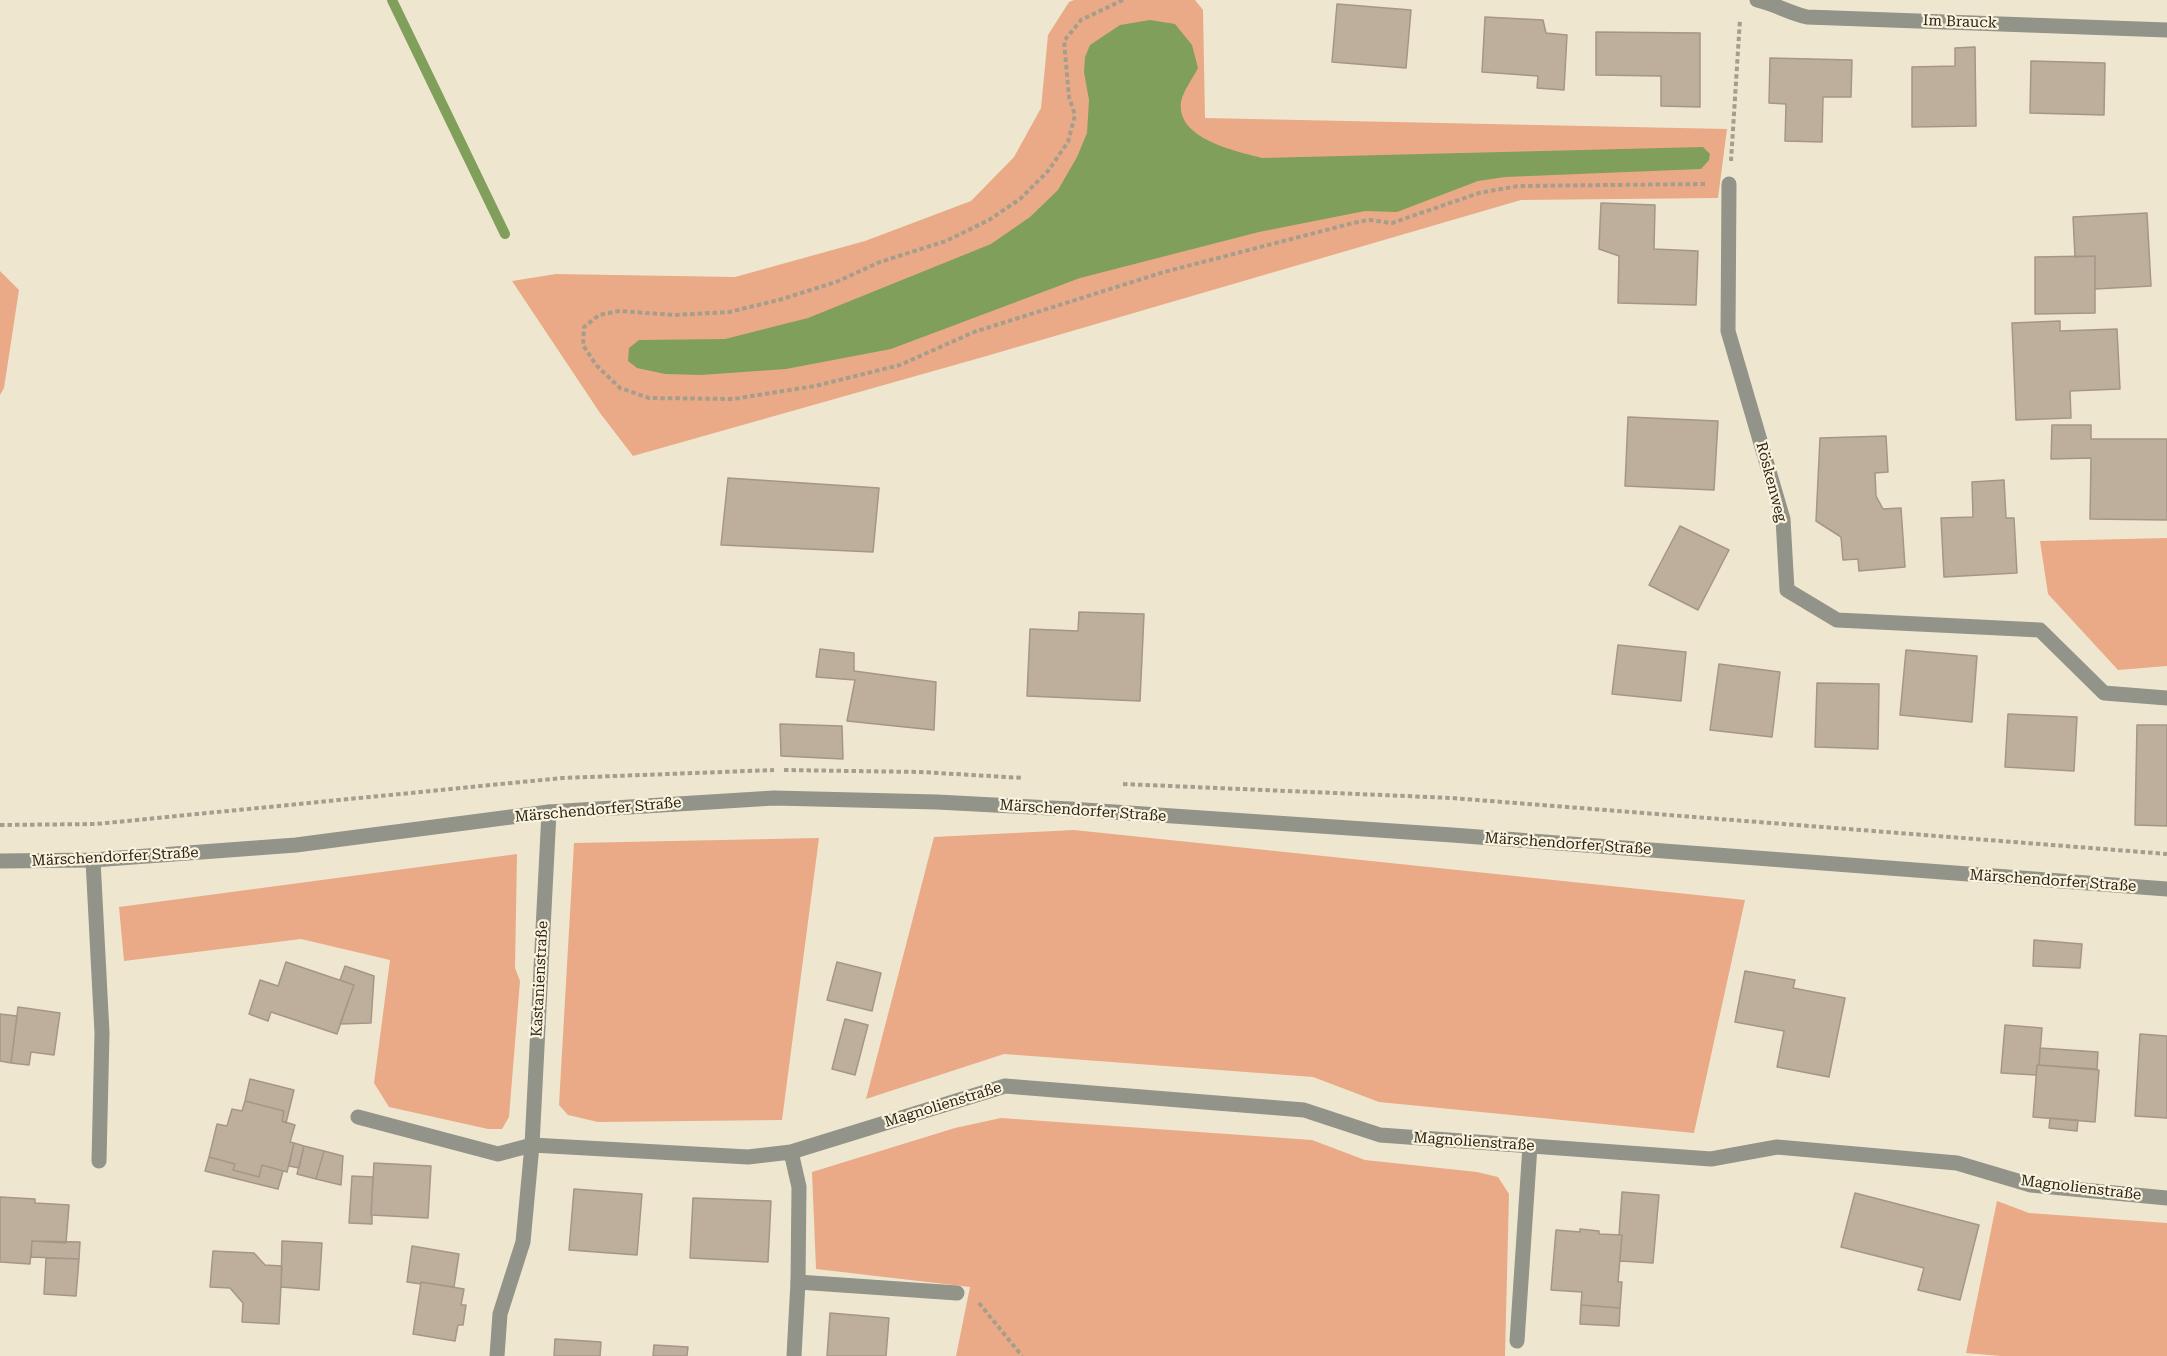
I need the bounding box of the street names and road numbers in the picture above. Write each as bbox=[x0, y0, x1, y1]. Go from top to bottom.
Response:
street label: Im Brauck bbox=[1922, 12, 1998, 32]
street label: Röskenweg bbox=[1752, 440, 1790, 524]
street label: Märschendorfer Straße bbox=[514, 794, 682, 826]
street label: Märschendorfer Straße bbox=[999, 796, 1167, 826]
street label: Märschendorfer Straße bbox=[1484, 829, 1652, 859]
street label: Märschendorfer Straße bbox=[31, 844, 199, 870]
street label: Märschendorfer Straße bbox=[1969, 866, 2137, 896]
street label: Kastanienstraße bbox=[528, 920, 552, 1038]
street label: Magnolienstraße bbox=[882, 1079, 1004, 1131]
street label: Magnolienstraße bbox=[1413, 1129, 1535, 1155]
street label: Magnolienstraße bbox=[2020, 1172, 2142, 1204]

